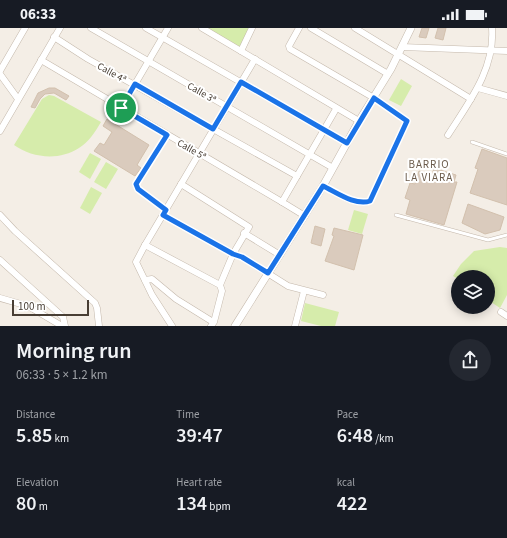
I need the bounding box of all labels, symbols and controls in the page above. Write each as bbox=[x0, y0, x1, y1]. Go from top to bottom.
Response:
text: 06:33 bbox=[20, 4, 56, 25]
street label: Calle 4ª bbox=[94, 59, 129, 87]
street label: Calle 3ª bbox=[184, 79, 219, 107]
pin bbox=[104, 91, 138, 125]
icon: arrive bbox=[110, 97, 132, 119]
street label: Calle 5ª bbox=[174, 136, 209, 164]
district label: BARRIO LA VIARA bbox=[405, 157, 453, 185]
map controls bbox=[451, 270, 495, 314]
button: layers bbox=[451, 270, 495, 314]
scale bar bbox=[12, 298, 89, 317]
text: 100 m bbox=[18, 299, 46, 314]
text: Morning run bbox=[16, 335, 132, 367]
button: share bbox=[449, 339, 491, 381]
text: 06:33 · 5 × 1.2 km bbox=[16, 366, 108, 384]
text: Distance bbox=[16, 407, 55, 422]
text: Time bbox=[176, 407, 200, 422]
text: Pace bbox=[337, 407, 358, 422]
text: 5.85 bbox=[16, 422, 52, 450]
text: 39:47 bbox=[176, 422, 223, 450]
text: 6:48 bbox=[337, 422, 373, 450]
text: km bbox=[52, 431, 69, 446]
text: /km bbox=[373, 431, 394, 446]
text: Elevation bbox=[16, 475, 59, 490]
text: Heart rate bbox=[176, 475, 222, 490]
text: kcal bbox=[337, 475, 355, 490]
text: 80 bbox=[16, 490, 37, 518]
text: 134 bbox=[176, 490, 207, 518]
text: 422 bbox=[337, 490, 367, 518]
text: m bbox=[37, 499, 48, 514]
text: bpm bbox=[207, 499, 231, 514]

